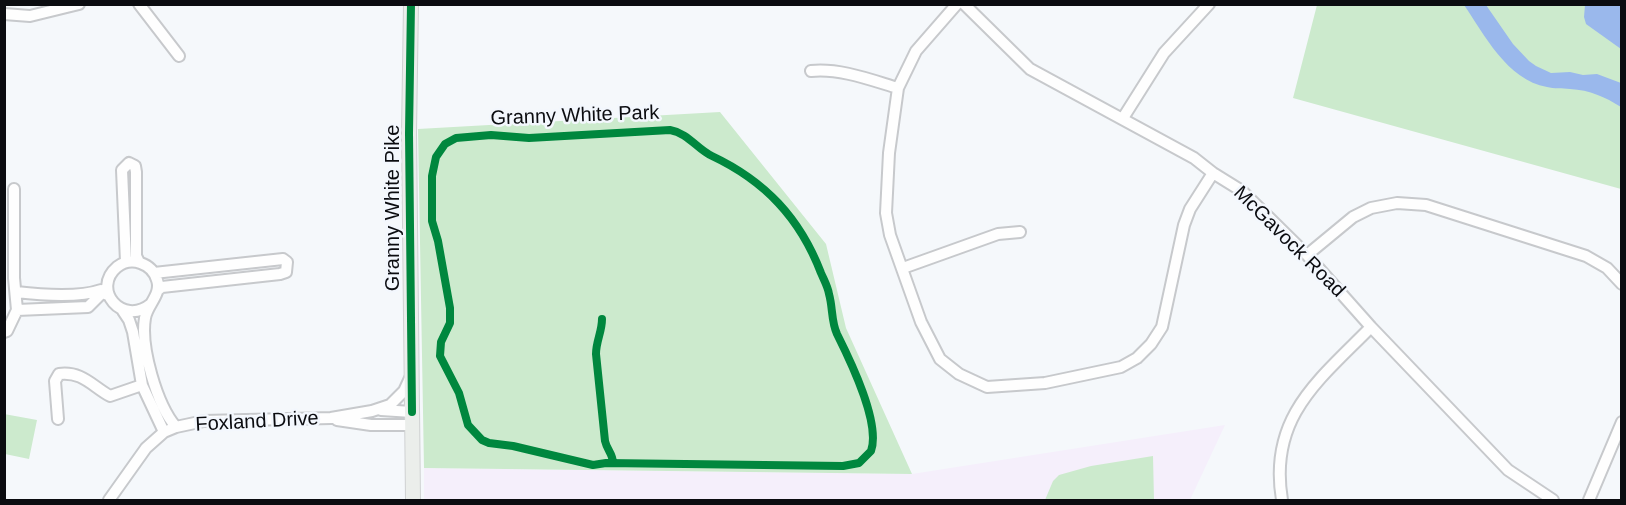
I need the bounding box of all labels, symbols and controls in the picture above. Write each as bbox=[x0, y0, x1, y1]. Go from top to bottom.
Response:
street label: Granny White Park bbox=[490, 101, 660, 131]
street label: Granny White Pike bbox=[381, 125, 405, 291]
street label: McGavock Road bbox=[1228, 181, 1350, 303]
street label: Foxland Drive bbox=[195, 407, 319, 437]

